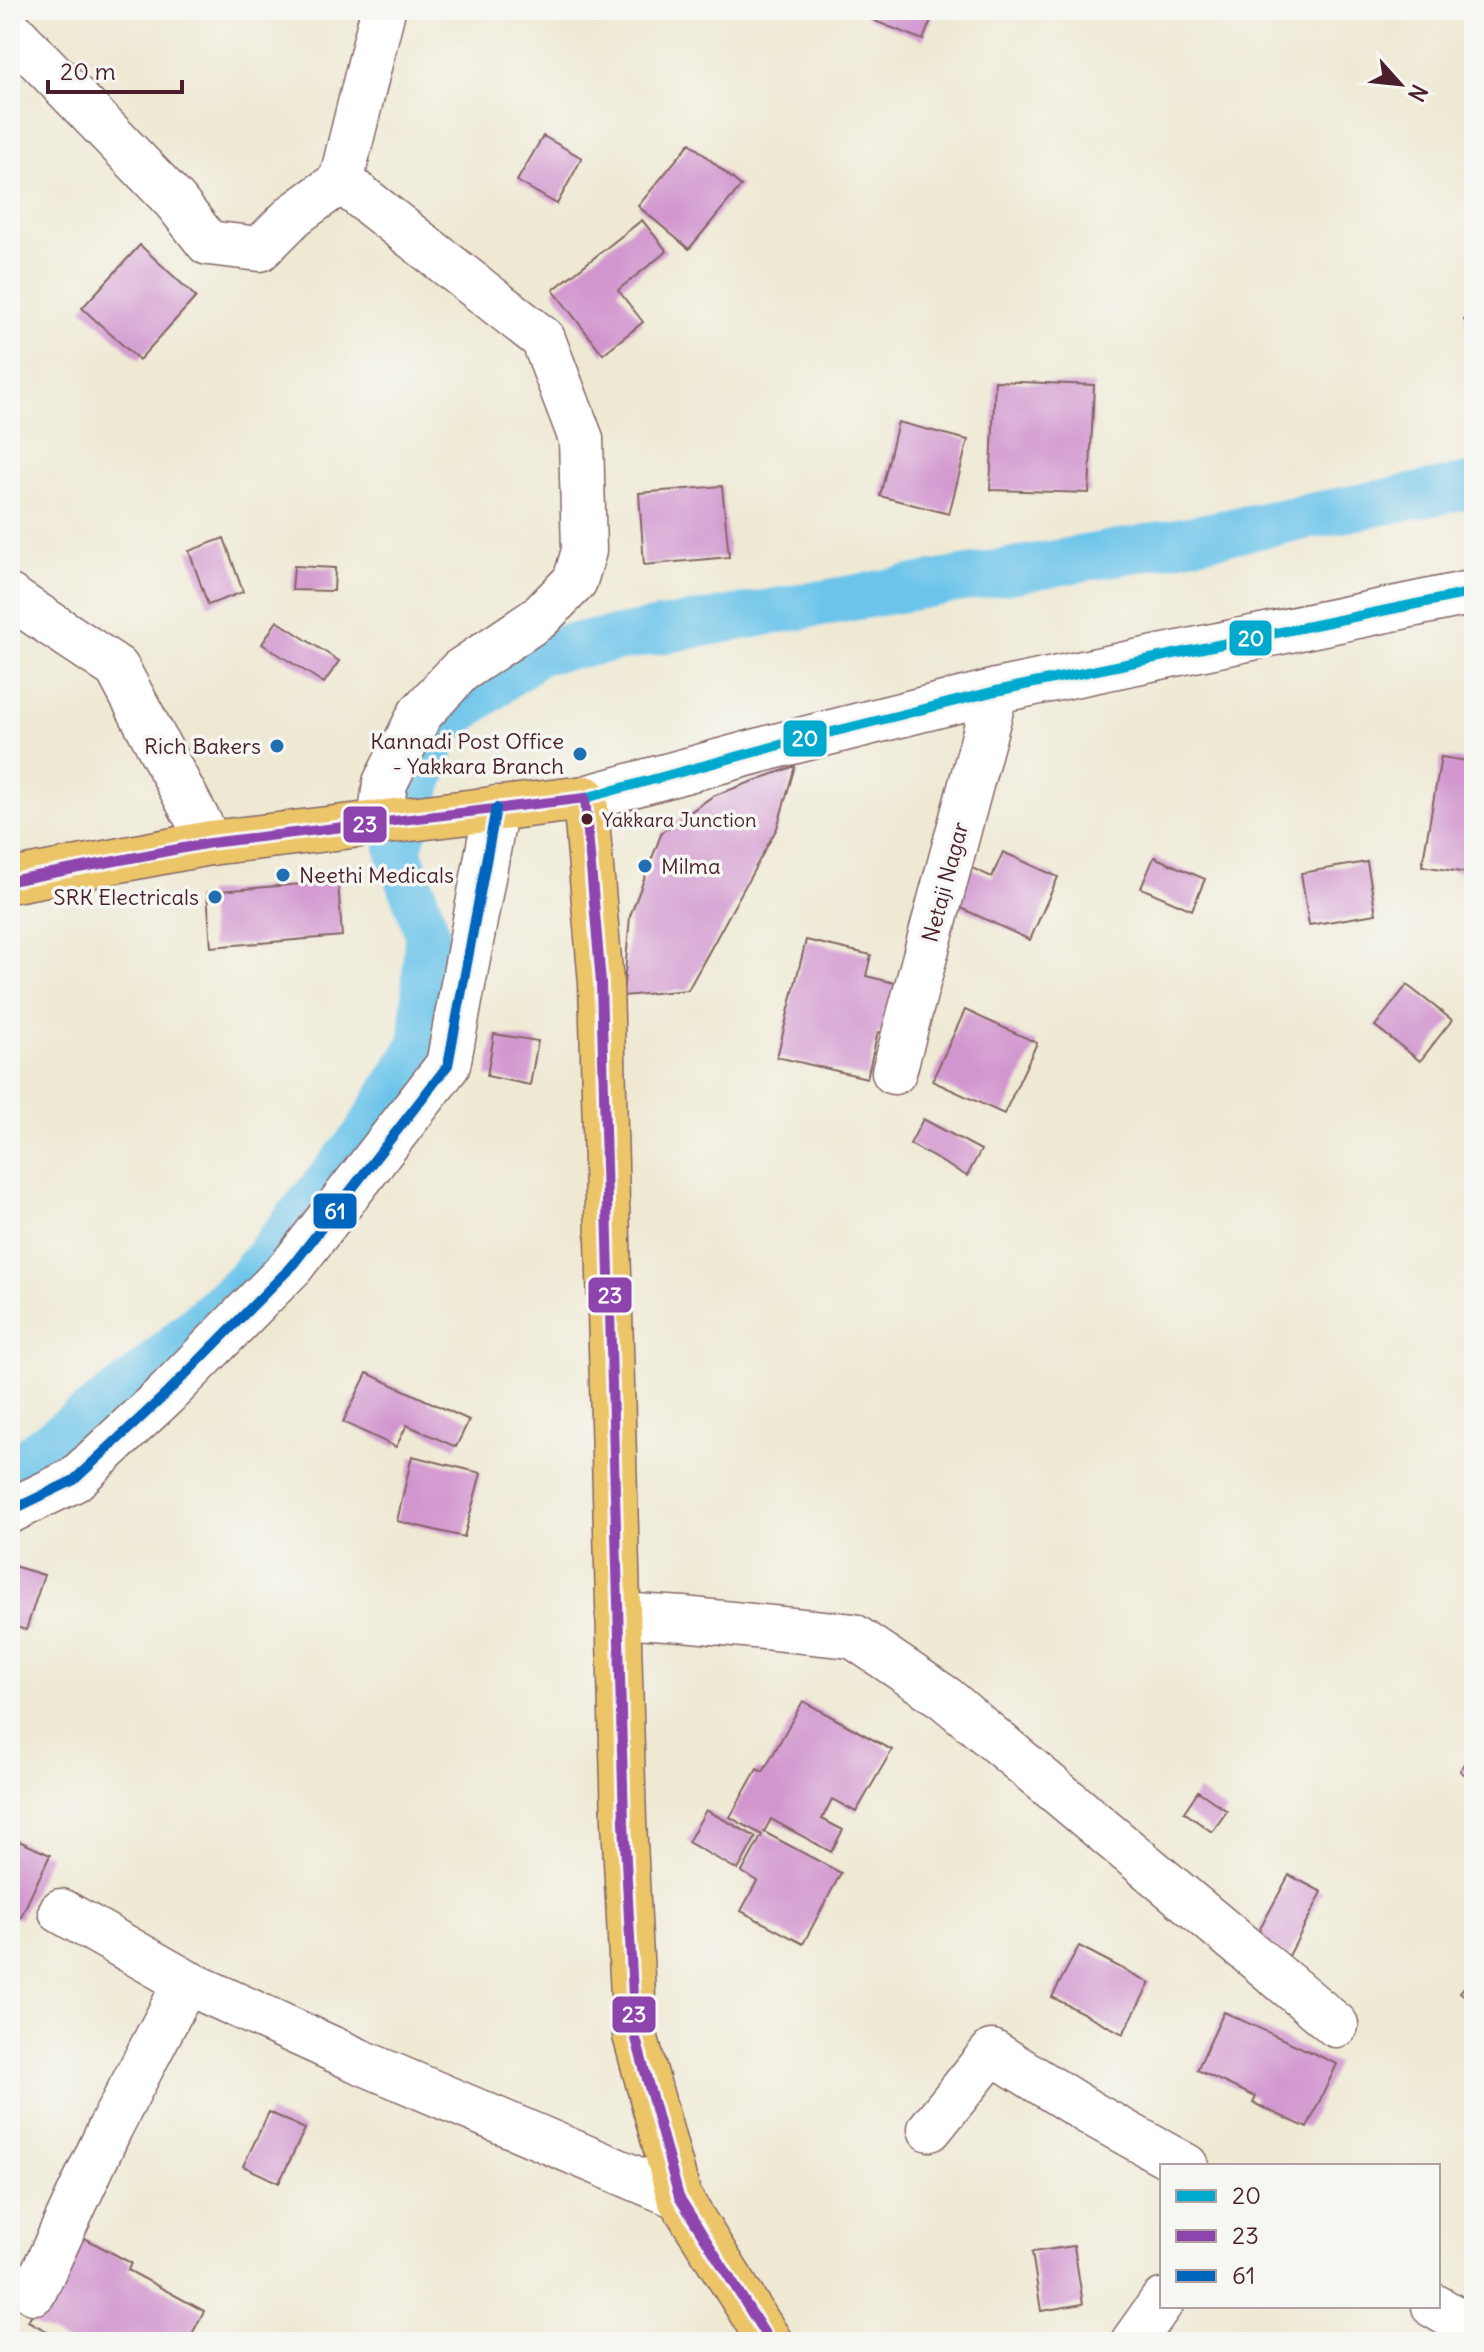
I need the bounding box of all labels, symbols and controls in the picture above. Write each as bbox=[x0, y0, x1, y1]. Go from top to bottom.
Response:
scale bar bbox=[48, 44, 182, 94]
north arrow bbox=[1360, 44, 1440, 124]
text: 20 m bbox=[60, 56, 116, 86]
text: N bbox=[1402, 80, 1434, 106]
line badge: 20 bbox=[1228, 619, 1273, 657]
text: 20 bbox=[1238, 624, 1264, 652]
line badge: 20 bbox=[782, 719, 828, 758]
text: 20 bbox=[792, 724, 818, 752]
place label: Kannadi Post Office - Yakkara Branch bbox=[370, 727, 564, 780]
place label: Rich Bakers bbox=[144, 732, 261, 760]
marker: Rich Bakers bbox=[268, 737, 286, 755]
marker: Kannadi Post Office - Yakkara Branch bbox=[571, 745, 589, 763]
line badge: 23 bbox=[342, 805, 388, 844]
place label: Yakkara Junction bbox=[602, 807, 757, 832]
text: 23 bbox=[353, 810, 377, 838]
marker: Yakkara Junction bbox=[579, 811, 595, 827]
street label: Netaji Nagar bbox=[916, 819, 974, 945]
place label: Milma bbox=[661, 852, 720, 880]
marker: Milma bbox=[636, 857, 654, 875]
place label: Neethi Medicals bbox=[299, 861, 454, 889]
marker: Neethi Medicals bbox=[274, 866, 292, 884]
place label: SRK Electricals bbox=[53, 883, 199, 911]
marker: SRK Electricals bbox=[206, 888, 224, 906]
line badge: 61 bbox=[312, 1192, 358, 1230]
text: 61 bbox=[324, 1197, 346, 1225]
line badge: 23 bbox=[587, 1276, 633, 1314]
text: 23 bbox=[598, 1281, 622, 1309]
line badge: 23 bbox=[611, 1995, 657, 2034]
text: 23 bbox=[622, 2000, 646, 2028]
legend bbox=[1160, 2164, 1440, 2308]
text: 20 bbox=[1232, 2180, 1261, 2210]
text: 23 bbox=[1232, 2220, 1259, 2250]
text: 61 bbox=[1232, 2260, 1255, 2290]

